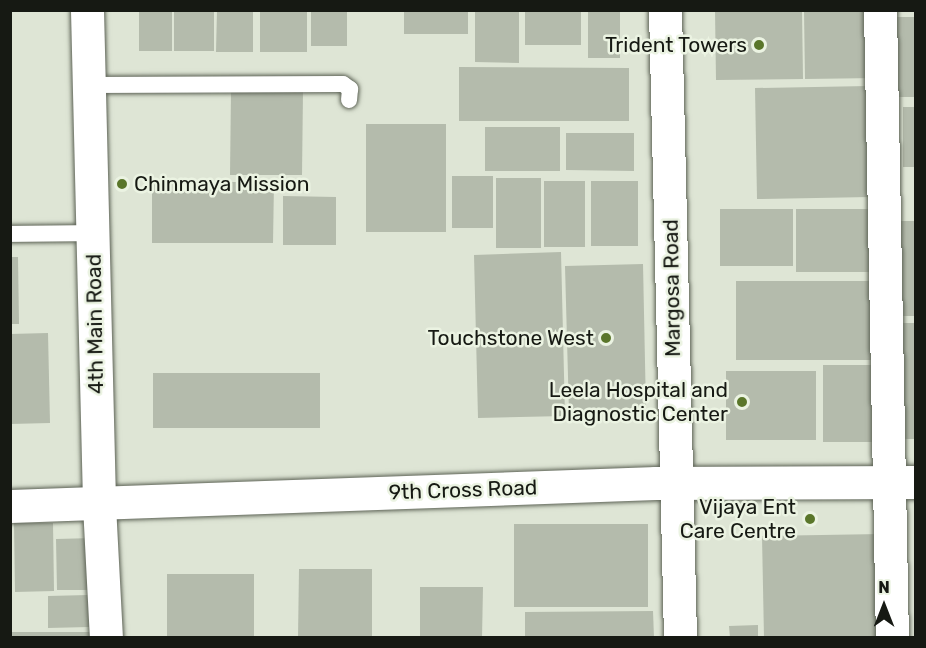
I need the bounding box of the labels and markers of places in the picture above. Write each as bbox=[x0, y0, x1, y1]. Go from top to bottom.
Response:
place label: Trident Towers bbox=[604, 32, 747, 58]
marker: Trident Towers bbox=[752, 38, 766, 52]
place label: Chinmaya Mission bbox=[134, 171, 310, 197]
marker: Chinmaya Mission bbox=[115, 177, 129, 191]
place label: Touchstone West bbox=[427, 325, 594, 351]
marker: Touchstone West bbox=[599, 331, 613, 345]
place label: Leela Hospital and Diagnostic Center bbox=[549, 377, 728, 427]
marker: Leela Hospital and Diagnostic Center bbox=[733, 393, 751, 411]
place label: Vijaya Ent Care Centre bbox=[680, 494, 796, 544]
marker: Vijaya Ent Care Centre bbox=[801, 510, 819, 528]

